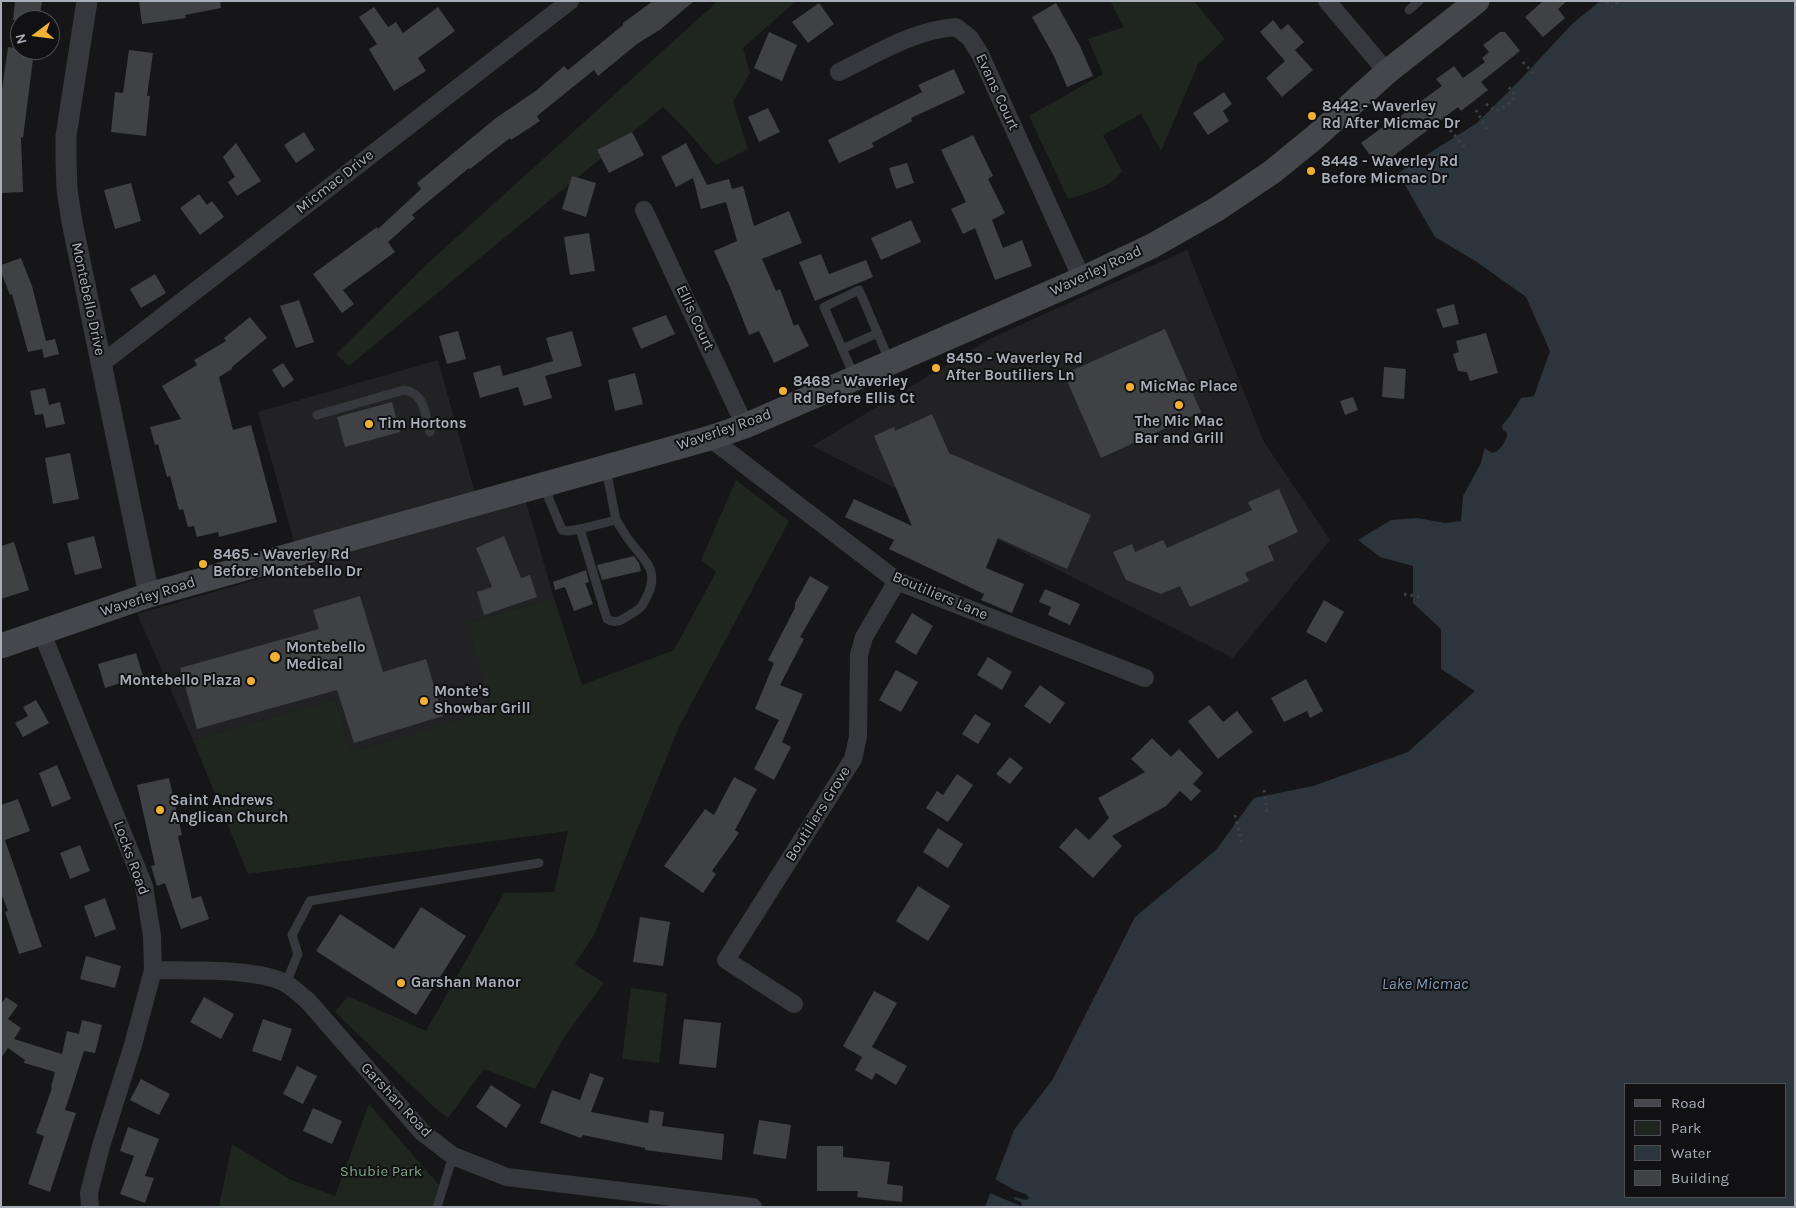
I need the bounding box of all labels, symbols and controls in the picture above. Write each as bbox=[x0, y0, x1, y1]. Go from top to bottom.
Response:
north arrow bbox=[10, 10, 60, 60]
text: N bbox=[11, 32, 31, 46]
street label: Evans Court bbox=[971, 51, 1023, 133]
place label: 8442 - Waverley Rd After Micmac Dr bbox=[1322, 98, 1460, 133]
marker: 8442 - Waverley Rd After Micmac Dr bbox=[1306, 110, 1318, 122]
street label: Micmac Drive bbox=[293, 146, 377, 218]
place label: 8448 - Waverley Rd Before Micmac Dr bbox=[1321, 153, 1458, 188]
marker: 8448 - Waverley Rd Before Micmac Dr bbox=[1305, 165, 1317, 177]
street label: Montebello Drive bbox=[67, 241, 109, 357]
street label: Waverley Road bbox=[1047, 242, 1145, 300]
street label: Ellis Court bbox=[672, 282, 718, 354]
place label: 8450 - Waverley Rd After Boutiliers Ln bbox=[946, 350, 1083, 385]
marker: 8450 - Waverley Rd After Boutiliers Ln bbox=[930, 362, 942, 374]
place label: 8468 - Waverley Rd Before Ellis Ct bbox=[793, 373, 915, 408]
place label: MicMac Place bbox=[1140, 378, 1238, 396]
marker: MicMac Place bbox=[1124, 381, 1136, 393]
marker: 8468 - Waverley Rd Before Ellis Ct bbox=[777, 385, 789, 397]
marker: The Mic Mac Bar and Grill bbox=[1173, 399, 1185, 411]
street label: Waverley Road bbox=[674, 405, 774, 455]
place label: The Mic Mac Bar and Grill bbox=[1134, 413, 1224, 448]
place label: Tim Hortons bbox=[379, 415, 467, 433]
marker: Tim Hortons bbox=[363, 418, 375, 430]
place label: 8465 - Waverley Rd Before Montebello Dr bbox=[213, 546, 362, 581]
marker: 8465 - Waverley Rd Before Montebello Dr bbox=[197, 558, 209, 570]
street label: Boutiliers Lane bbox=[890, 568, 990, 624]
street label: Waverley Road bbox=[98, 573, 198, 621]
place label: Montebello Medical bbox=[286, 639, 366, 674]
marker: Montebello Medical bbox=[268, 650, 282, 664]
place label: Montebello Plaza bbox=[119, 672, 241, 690]
marker: Montebello Plaza bbox=[245, 675, 257, 687]
place label: Monte's Showbar Grill bbox=[434, 683, 531, 718]
marker: Monte's Showbar Grill bbox=[418, 695, 430, 707]
street label: Boutiliers Grove bbox=[782, 763, 854, 865]
place label: Saint Andrews Anglican Church bbox=[170, 792, 288, 827]
marker: Saint Andrews Anglican Church bbox=[154, 804, 166, 816]
street label: Locks Road bbox=[109, 819, 153, 897]
place label: Garshan Manor bbox=[411, 974, 521, 992]
water label: Lake Micmac bbox=[1382, 974, 1468, 994]
marker: Garshan Manor bbox=[395, 977, 407, 989]
street label: Garshan Road bbox=[357, 1059, 435, 1141]
legend bbox=[1624, 1083, 1786, 1198]
text: Road bbox=[1671, 1094, 1706, 1112]
text: Park bbox=[1671, 1119, 1701, 1137]
text: Water bbox=[1671, 1144, 1711, 1162]
park label: Shubie Park bbox=[340, 1163, 422, 1181]
text: Building bbox=[1671, 1169, 1729, 1187]

